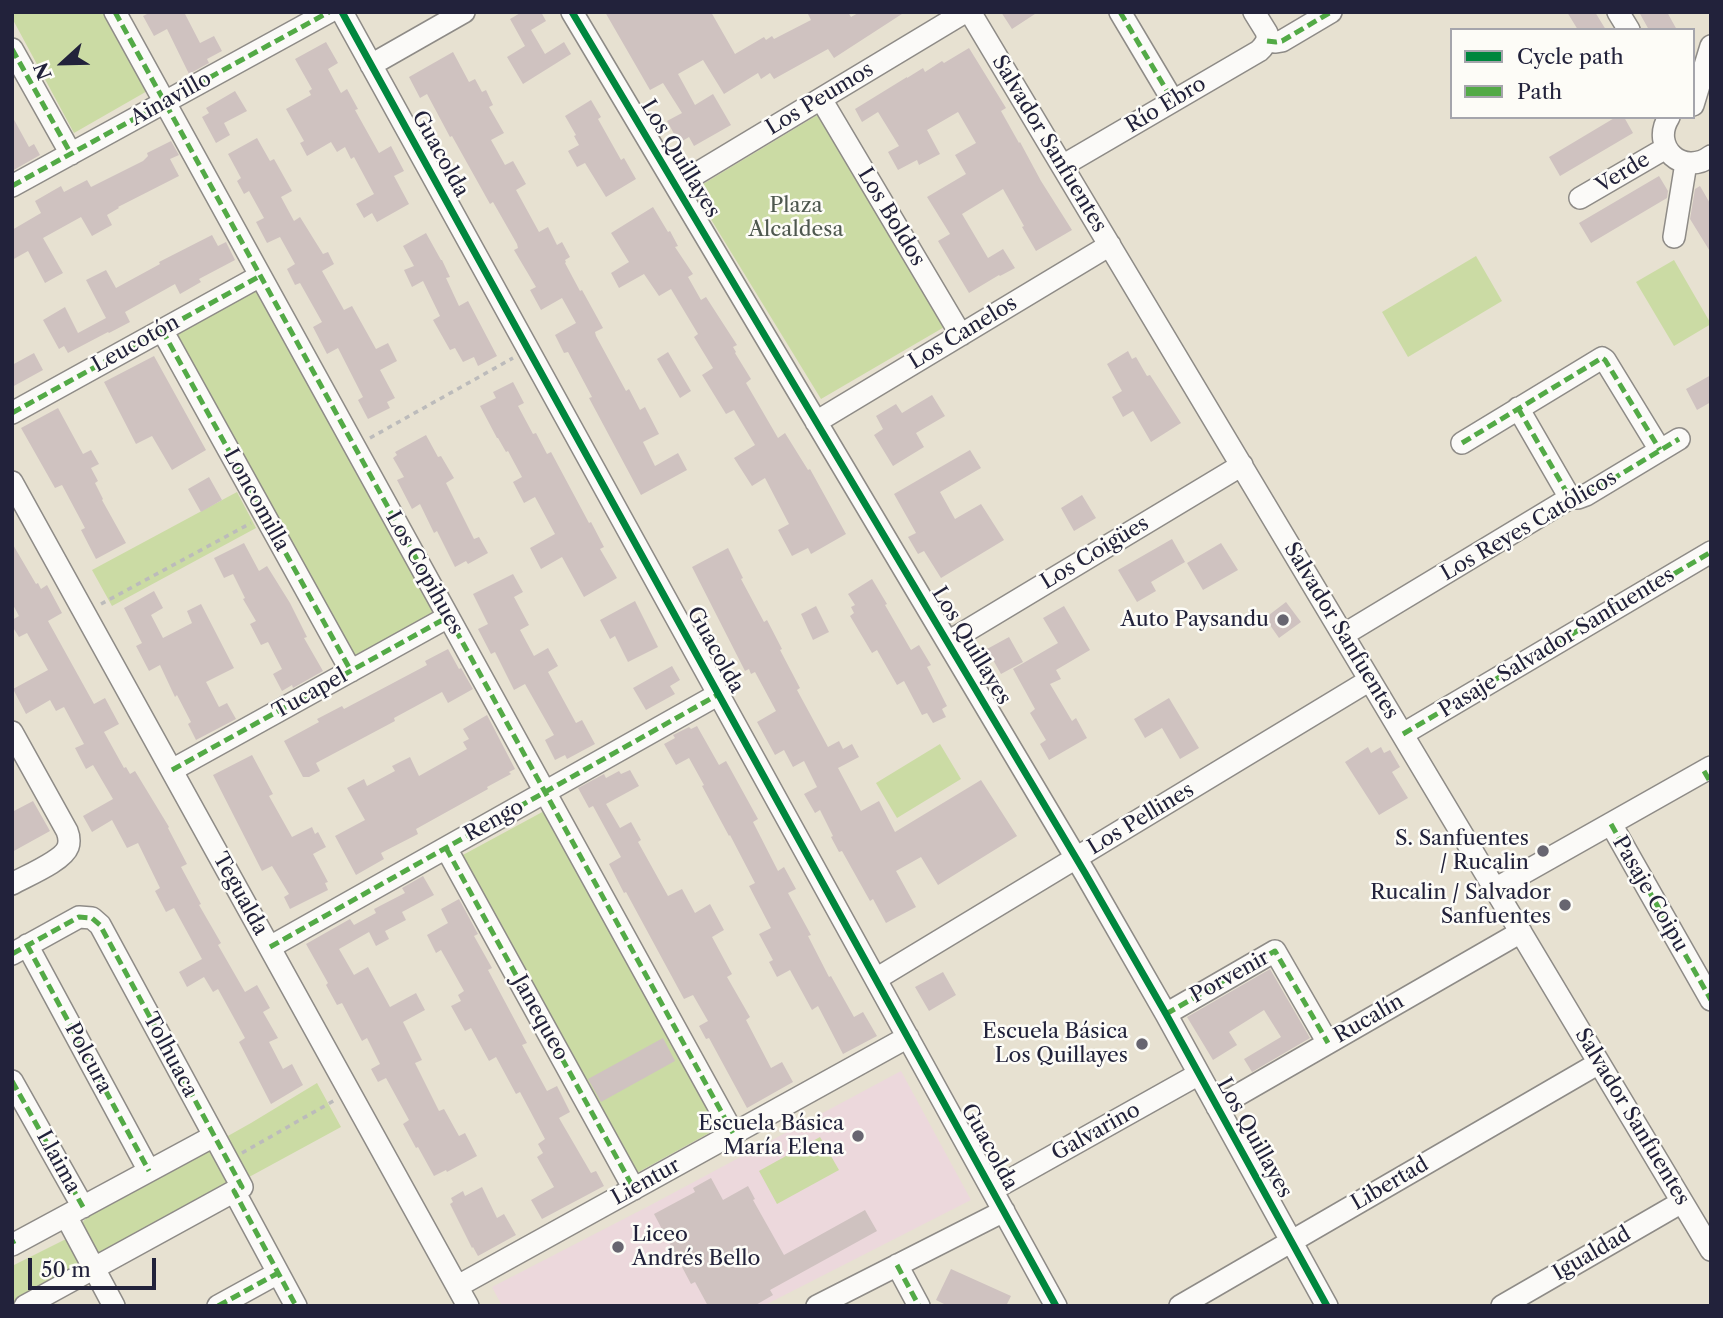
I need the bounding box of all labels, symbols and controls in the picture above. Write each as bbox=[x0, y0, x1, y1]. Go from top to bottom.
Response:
north arrow bbox=[28, 28, 98, 98]
legend bbox=[1450, 28, 1695, 119]
text: Cycle path bbox=[1517, 44, 1624, 69]
street label: Salvador Sanfuentes bbox=[986, 51, 1112, 237]
street label: Los Peumos bbox=[762, 57, 878, 141]
text: N bbox=[29, 59, 57, 83]
street label: Ainavillo bbox=[126, 66, 216, 132]
street label: Río Ebro bbox=[1121, 71, 1211, 139]
text: Path bbox=[1517, 79, 1562, 104]
street label: Los Quillayes bbox=[635, 95, 725, 223]
street label: Guacolda bbox=[406, 106, 474, 202]
street label: Verde bbox=[1592, 147, 1654, 199]
street label: Los Boldos bbox=[852, 163, 930, 271]
park label: Plaza Alcaldesa bbox=[749, 193, 843, 243]
street label: Los Canelos bbox=[904, 291, 1022, 375]
street label: Leucotón bbox=[88, 310, 184, 378]
street label: Loncomilla bbox=[218, 444, 294, 556]
street label: Los Reyes Católicos bbox=[1437, 465, 1621, 587]
street label: Los Copihues bbox=[380, 507, 468, 639]
street label: Los Coigües bbox=[1036, 511, 1154, 595]
street label: Salvador Sanfuentes bbox=[1278, 538, 1404, 724]
street label: Pasaje Salvador Sanfuentes bbox=[1435, 563, 1679, 723]
street label: Los Quillayes bbox=[926, 582, 1016, 710]
street label: Guacolda bbox=[681, 602, 749, 698]
place label: Auto Paysandu bbox=[1120, 607, 1269, 633]
marker: Auto Paysandu bbox=[1275, 612, 1291, 628]
street label: Tucapel bbox=[268, 663, 352, 725]
street label: Los Pellines bbox=[1083, 777, 1199, 861]
street label: Rengo bbox=[460, 794, 528, 848]
place label: S. Sanfuentes / Rucalin bbox=[1395, 826, 1529, 876]
street label: Pasaje Coipu bbox=[1607, 832, 1693, 956]
marker: S. Sanfuentes / Rucalin bbox=[1535, 843, 1551, 859]
street label: Tegualda bbox=[207, 848, 273, 940]
place label: Rucalin / Salvador Sanfuentes bbox=[1370, 880, 1551, 930]
marker: Rucalin / Salvador Sanfuentes bbox=[1557, 897, 1573, 913]
street label: Porvenir bbox=[1186, 945, 1274, 1009]
street label: Janequeo bbox=[506, 971, 574, 1065]
street label: Rucalín bbox=[1330, 989, 1408, 1049]
street label: Tolhuaca bbox=[137, 1008, 203, 1102]
street label: Polcura bbox=[59, 1018, 117, 1098]
place label: Escuela Básica Los Quillayes bbox=[982, 1019, 1128, 1069]
street label: Salvador Sanfuentes bbox=[1569, 1024, 1695, 1210]
marker: Escuela Básica Los Quillayes bbox=[1134, 1036, 1150, 1052]
street label: Los Quillayes bbox=[1211, 1074, 1297, 1202]
street label: Galvarino bbox=[1047, 1097, 1145, 1167]
street label: Guacolda bbox=[955, 1099, 1023, 1195]
place label: Escuela Básica María Elena bbox=[698, 1111, 844, 1161]
street label: Llaima bbox=[30, 1126, 86, 1198]
marker: Escuela Básica María Elena bbox=[850, 1128, 866, 1144]
street label: Libertad bbox=[1347, 1152, 1433, 1216]
street label: Lientur bbox=[607, 1153, 685, 1211]
place label: Liceo Andrés Bello bbox=[632, 1222, 760, 1272]
street label: Igualdad bbox=[1549, 1222, 1635, 1286]
marker: Liceo Andrés Bello bbox=[610, 1239, 626, 1255]
scale bar bbox=[32, 1244, 159, 1288]
text: 50 m bbox=[41, 1257, 91, 1282]

